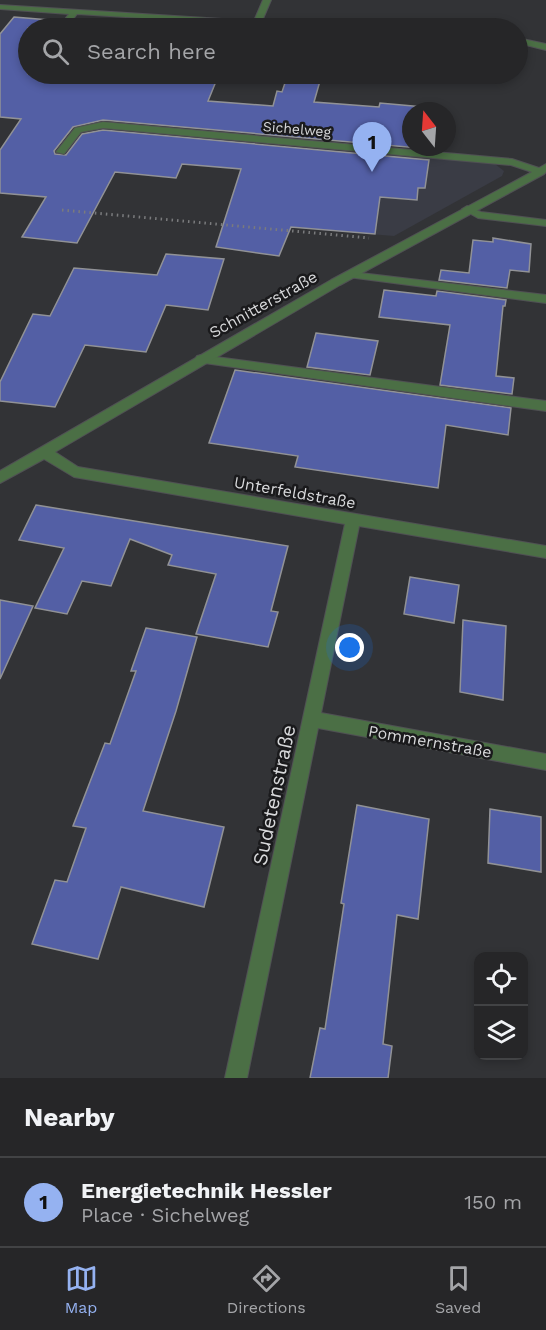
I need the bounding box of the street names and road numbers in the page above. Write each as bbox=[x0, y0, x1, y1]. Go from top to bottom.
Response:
street label: Sichelweg bbox=[262, 118, 332, 140]
street label: Schnitterstraße bbox=[206, 267, 321, 342]
street label: Unterfeldstraße bbox=[233, 472, 357, 513]
street label: Pommernstraße bbox=[367, 721, 493, 762]
street label: Sudetenstraße bbox=[247, 722, 301, 868]

